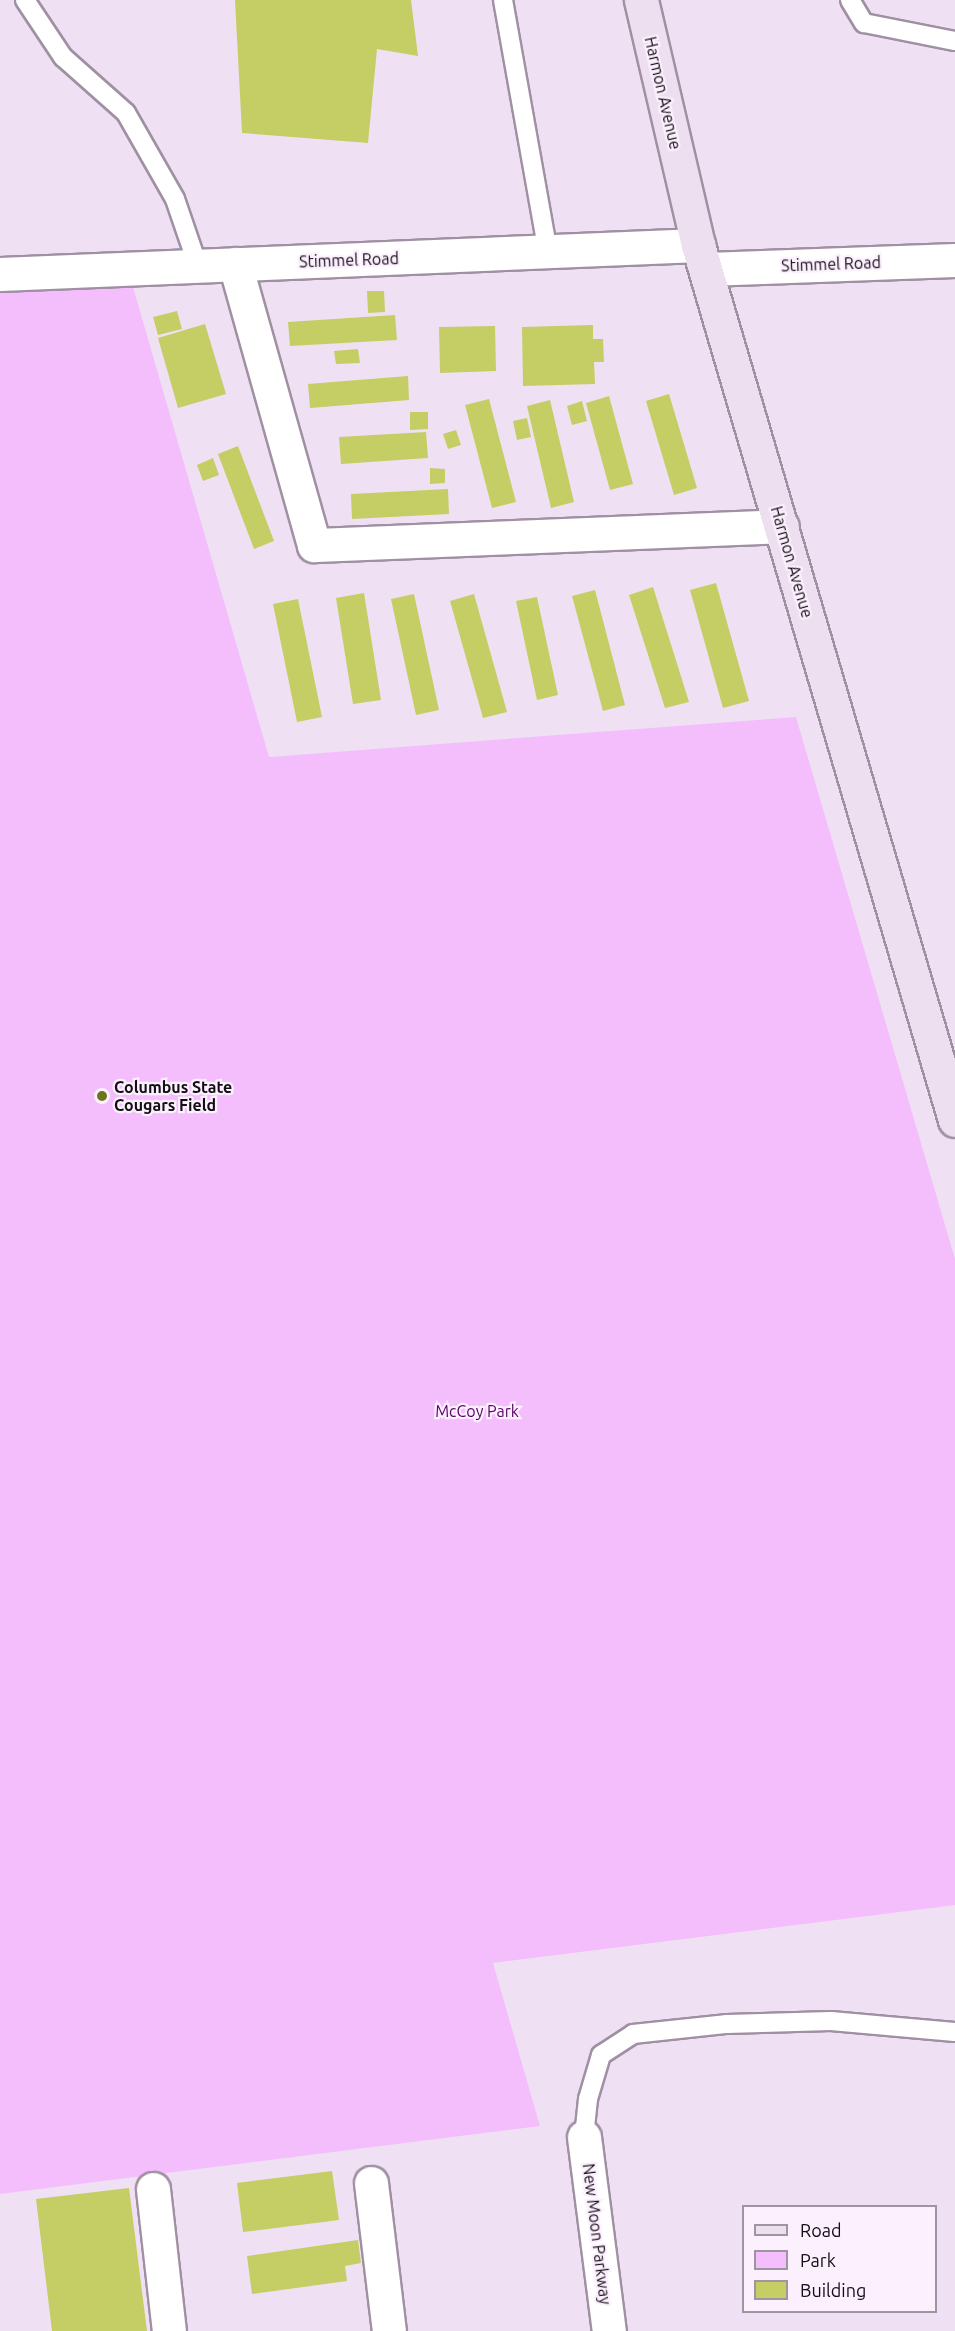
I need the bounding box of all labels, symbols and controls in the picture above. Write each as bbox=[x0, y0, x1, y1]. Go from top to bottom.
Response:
street label: Harmon Avenue bbox=[641, 35, 685, 151]
street label: Stimmel Road bbox=[299, 249, 399, 271]
street label: Stimmel Road bbox=[781, 253, 881, 275]
street label: Harmon Avenue bbox=[767, 504, 817, 620]
place label: Columbus State Cougars Field bbox=[114, 1077, 232, 1115]
marker: Columbus State Cougars Field bbox=[95, 1089, 109, 1103]
park label: McCoy Park bbox=[435, 1401, 519, 1421]
street label: New Moon Parkway bbox=[579, 2162, 615, 2306]
legend bbox=[742, 2205, 937, 2313]
text: Road bbox=[800, 2220, 842, 2240]
text: Park bbox=[800, 2250, 836, 2270]
text: Building bbox=[800, 2280, 866, 2300]

